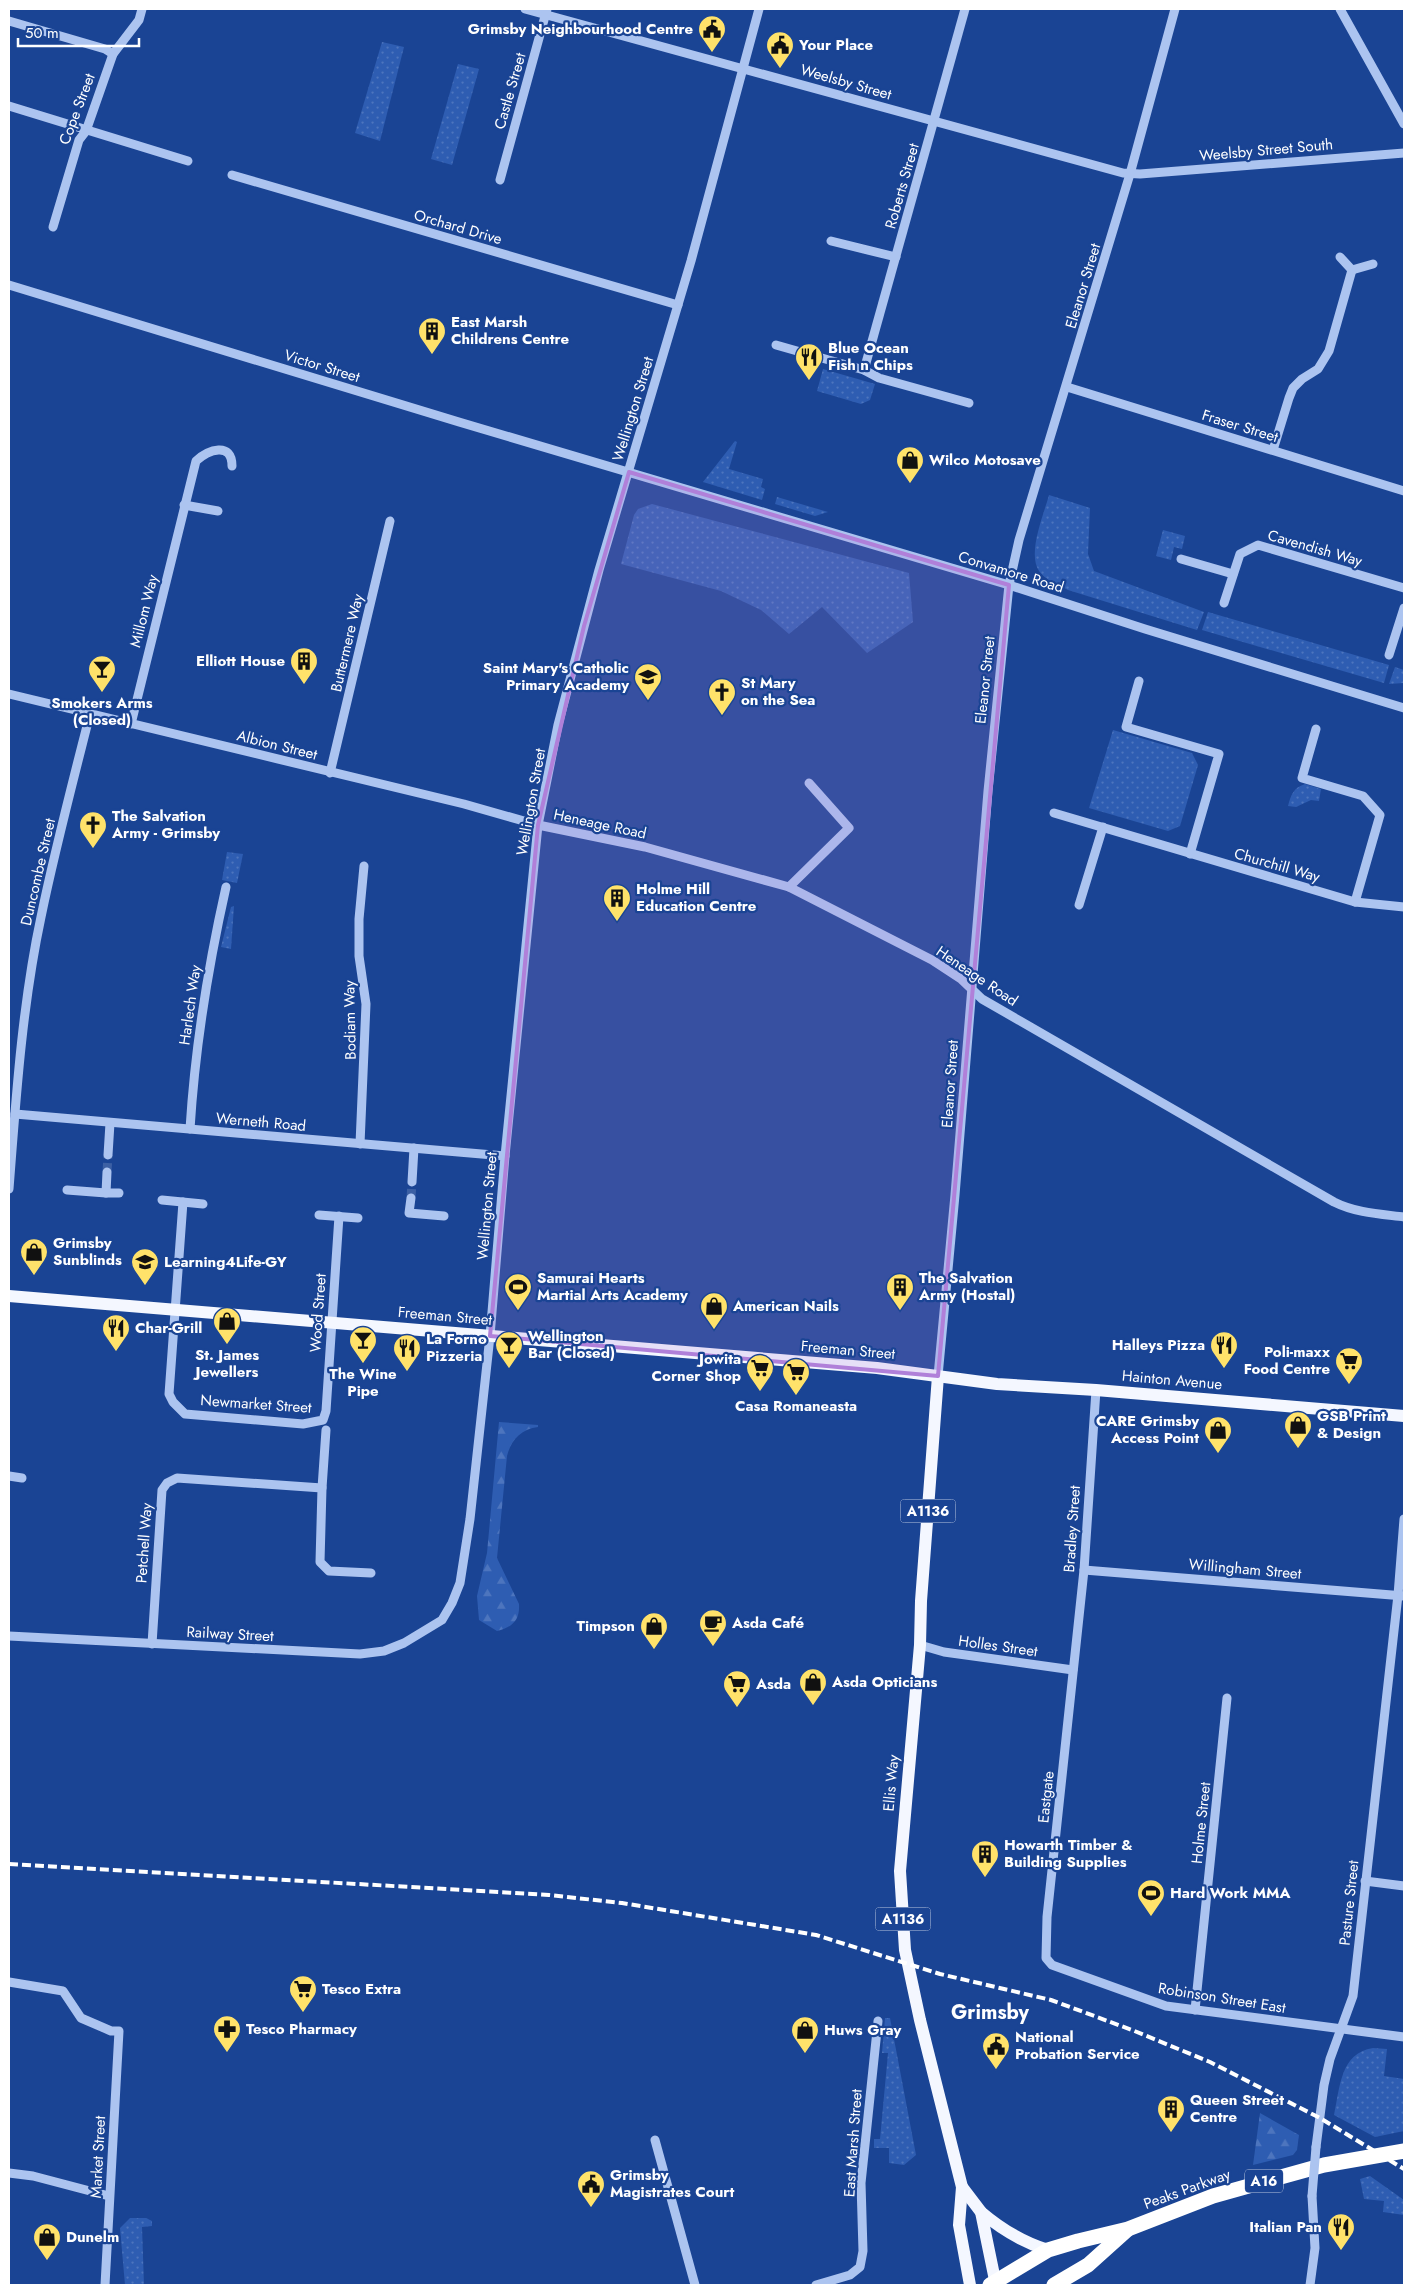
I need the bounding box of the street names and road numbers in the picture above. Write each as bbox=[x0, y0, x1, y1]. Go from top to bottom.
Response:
street label: Castle Street bbox=[489, 50, 532, 132]
street label: Weelsby Street bbox=[798, 58, 895, 106]
street label: Cope Street bbox=[53, 70, 101, 148]
street label: Weelsby Street South bbox=[1198, 133, 1334, 167]
street label: Roberts Street bbox=[879, 140, 925, 231]
street label: Orchard Drive bbox=[411, 204, 505, 250]
street label: Eleanor Street bbox=[1060, 240, 1107, 331]
street label: Victor Street bbox=[281, 344, 363, 388]
street label: Wellington Street bbox=[607, 353, 660, 464]
street label: Fraser Street bbox=[1199, 404, 1281, 448]
street label: Cavendish Way bbox=[1265, 524, 1365, 572]
street label: Convamore Road bbox=[955, 545, 1067, 599]
street label: Millom Way bbox=[124, 572, 164, 650]
street label: Buttermere Way bbox=[325, 591, 369, 694]
street label: Eleanor Street bbox=[969, 635, 1001, 725]
street label: Albion Street bbox=[234, 724, 320, 766]
street label: Wellington Street bbox=[511, 746, 551, 857]
street label: Heneage Road bbox=[552, 803, 648, 845]
street label: Duncombe Street bbox=[15, 816, 61, 928]
street label: Churchill Way bbox=[1231, 842, 1323, 888]
street label: Heneage Road bbox=[932, 940, 1022, 1012]
street label: Harlech Way bbox=[173, 963, 207, 1047]
street label: Bodiam Way bbox=[338, 980, 362, 1060]
street label: Eleanor Street bbox=[936, 1039, 964, 1129]
street label: Werneth Road bbox=[215, 1107, 307, 1137]
street label: Wellington Street bbox=[471, 1151, 503, 1261]
street label: Wood Street bbox=[304, 1272, 332, 1353]
street label: Freeman Street bbox=[397, 1301, 493, 1331]
street label: Freeman Street bbox=[800, 1335, 896, 1365]
street label: Hainton Avenue bbox=[1121, 1365, 1223, 1395]
street label: Newmarket Street bbox=[200, 1389, 313, 1419]
street label: Bradley Street bbox=[1058, 1484, 1086, 1573]
road number: A1136 bbox=[900, 1500, 956, 1522]
street label: Petchell Way bbox=[130, 1502, 158, 1584]
street label: Willingham Street bbox=[1188, 1553, 1303, 1585]
street label: Railway Street bbox=[186, 1621, 275, 1647]
street label: Holles Street bbox=[957, 1630, 1039, 1663]
street label: Ellis Way bbox=[878, 1753, 904, 1812]
street label: Eastgate bbox=[1032, 1770, 1060, 1824]
street label: Holme Street bbox=[1186, 1781, 1216, 1865]
street label: Pasture Street bbox=[1334, 1859, 1364, 1947]
road number: A1136 bbox=[876, 1908, 930, 1930]
street label: Robinson Street East bbox=[1157, 1977, 1288, 2019]
street label: East Marsh Street bbox=[838, 2088, 868, 2198]
street label: Market Street bbox=[85, 2115, 111, 2199]
street label: Peaks Parkway bbox=[1141, 2163, 1234, 2215]
road number: A16 bbox=[1245, 2170, 1283, 2192]

